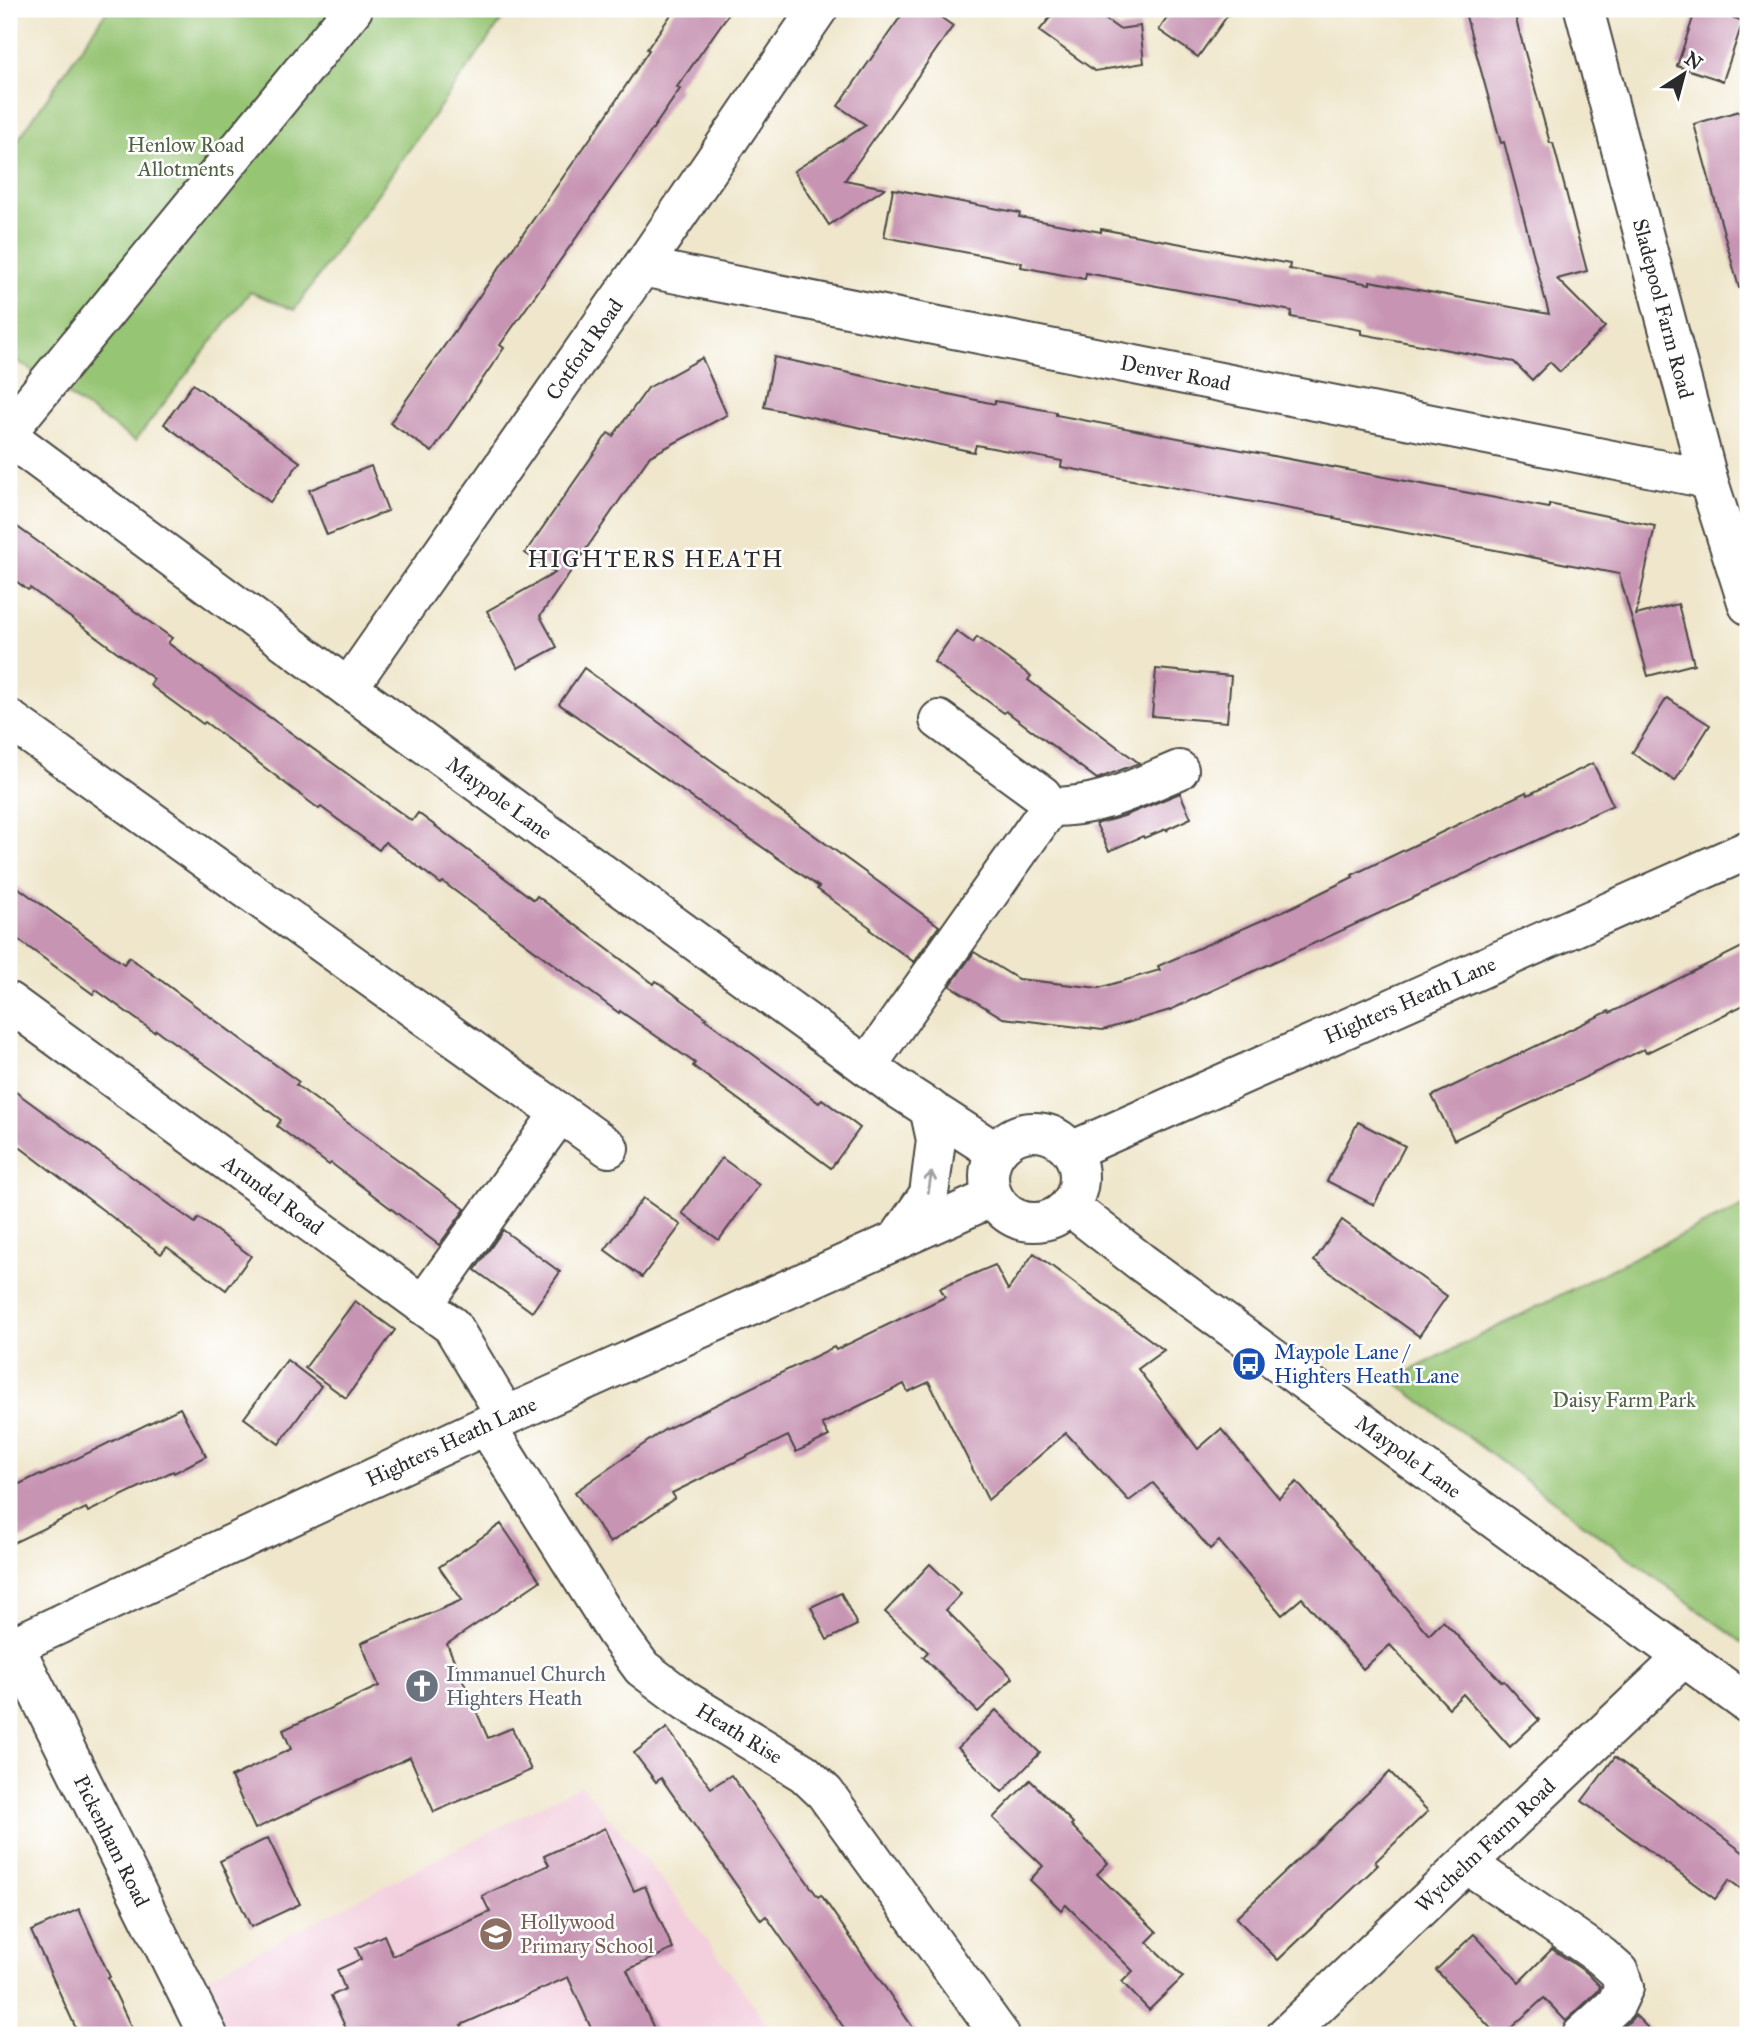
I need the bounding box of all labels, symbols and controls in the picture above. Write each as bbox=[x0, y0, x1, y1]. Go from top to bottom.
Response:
north arrow bbox=[1648, 38, 1718, 108]
text: N bbox=[1680, 47, 1707, 75]
park label: Henlow Road Allotments bbox=[127, 132, 245, 182]
street label: Sladepool Farm Road bbox=[1627, 216, 1699, 402]
street label: Cotford Road bbox=[540, 293, 629, 405]
street label: Denver Road bbox=[1118, 349, 1234, 397]
district label: HIGHTERS HEATH bbox=[527, 544, 785, 574]
street label: Maypole Lane bbox=[441, 751, 558, 846]
street label: Highters Heath Lane bbox=[1320, 951, 1500, 1050]
street label: Arundel Road bbox=[216, 1149, 329, 1241]
one-way arrow bbox=[924, 1171, 937, 1194]
place label: Maypole Lane / Highters Heath Lane bbox=[1274, 1339, 1459, 1389]
bus stop icon: Maypole Lane / Highters Heath Lane bbox=[1230, 1345, 1268, 1383]
park label: Daisy Farm Park bbox=[1552, 1387, 1696, 1413]
street label: Highters Heath Lane bbox=[362, 1391, 541, 1493]
street label: Maypole Lane bbox=[1350, 1409, 1467, 1504]
place label: Immanuel Church Highters Heath bbox=[446, 1661, 606, 1711]
church icon: Immanuel Church Highters Heath bbox=[403, 1667, 441, 1705]
street label: Heath Rise bbox=[691, 1697, 787, 1770]
street label: Pickenham Road bbox=[68, 1771, 155, 1912]
street label: Wychelm Farm Road bbox=[1410, 1773, 1561, 1918]
place label: Hollywood Primary School bbox=[520, 1909, 654, 1959]
school or university icon: Hollywood Primary School bbox=[477, 1915, 515, 1953]

